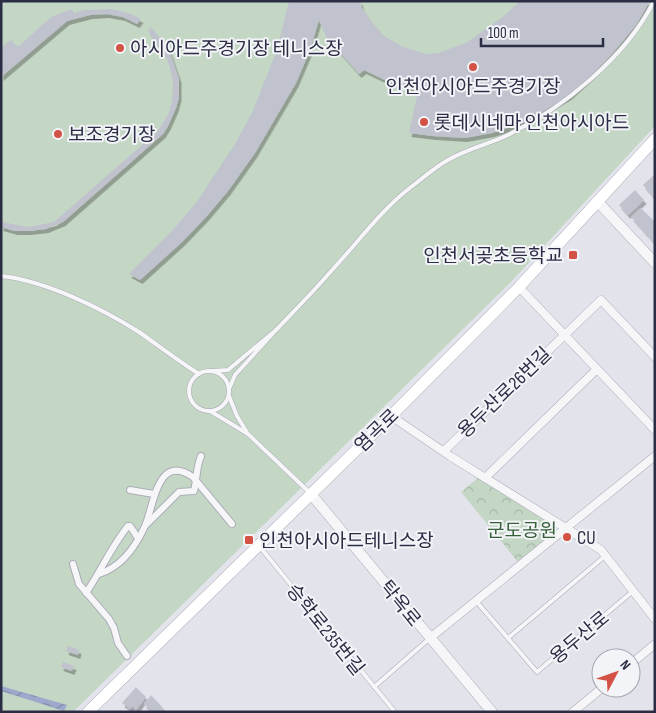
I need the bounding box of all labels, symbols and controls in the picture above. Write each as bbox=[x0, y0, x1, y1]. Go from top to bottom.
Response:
scale bar bbox=[481, 15, 604, 47]
text: 100 m bbox=[488, 24, 519, 43]
place label: 아시아드주경기장 테니스장 bbox=[130, 38, 343, 61]
marker: 아시아드주경기장 테니스장 bbox=[114, 42, 126, 54]
marker: 인천아시아드주경기장 bbox=[467, 61, 479, 73]
place label: 인천아시아드주경기장 bbox=[386, 76, 560, 99]
place label: 롯데시네마 인천아시아드 bbox=[434, 112, 629, 135]
marker: 롯데시네마 인천아시아드 bbox=[418, 116, 430, 128]
place label: 보조경기장 bbox=[68, 124, 155, 147]
marker: 보조경기장 bbox=[52, 128, 64, 140]
place label: 인천서곶초등학교 bbox=[423, 245, 563, 268]
marker: 인천서곶초등학교 bbox=[567, 249, 579, 261]
street label: 용두산로26번길 bbox=[454, 343, 557, 443]
street label: 염곡로 bbox=[350, 405, 404, 458]
park label: 군도공원 bbox=[487, 520, 557, 543]
place label: CU bbox=[577, 527, 596, 550]
place label: 인천아시아드테니스장 bbox=[259, 530, 434, 553]
marker: CU bbox=[561, 531, 573, 543]
marker: 인천아시아드테니스장 bbox=[243, 534, 255, 546]
street label: 탁옥로 bbox=[374, 576, 425, 632]
street label: 승학로235번길 bbox=[281, 580, 369, 680]
street label: 용두산로 bbox=[546, 607, 614, 669]
north arrow bbox=[591, 648, 641, 698]
text: N bbox=[617, 656, 634, 673]

